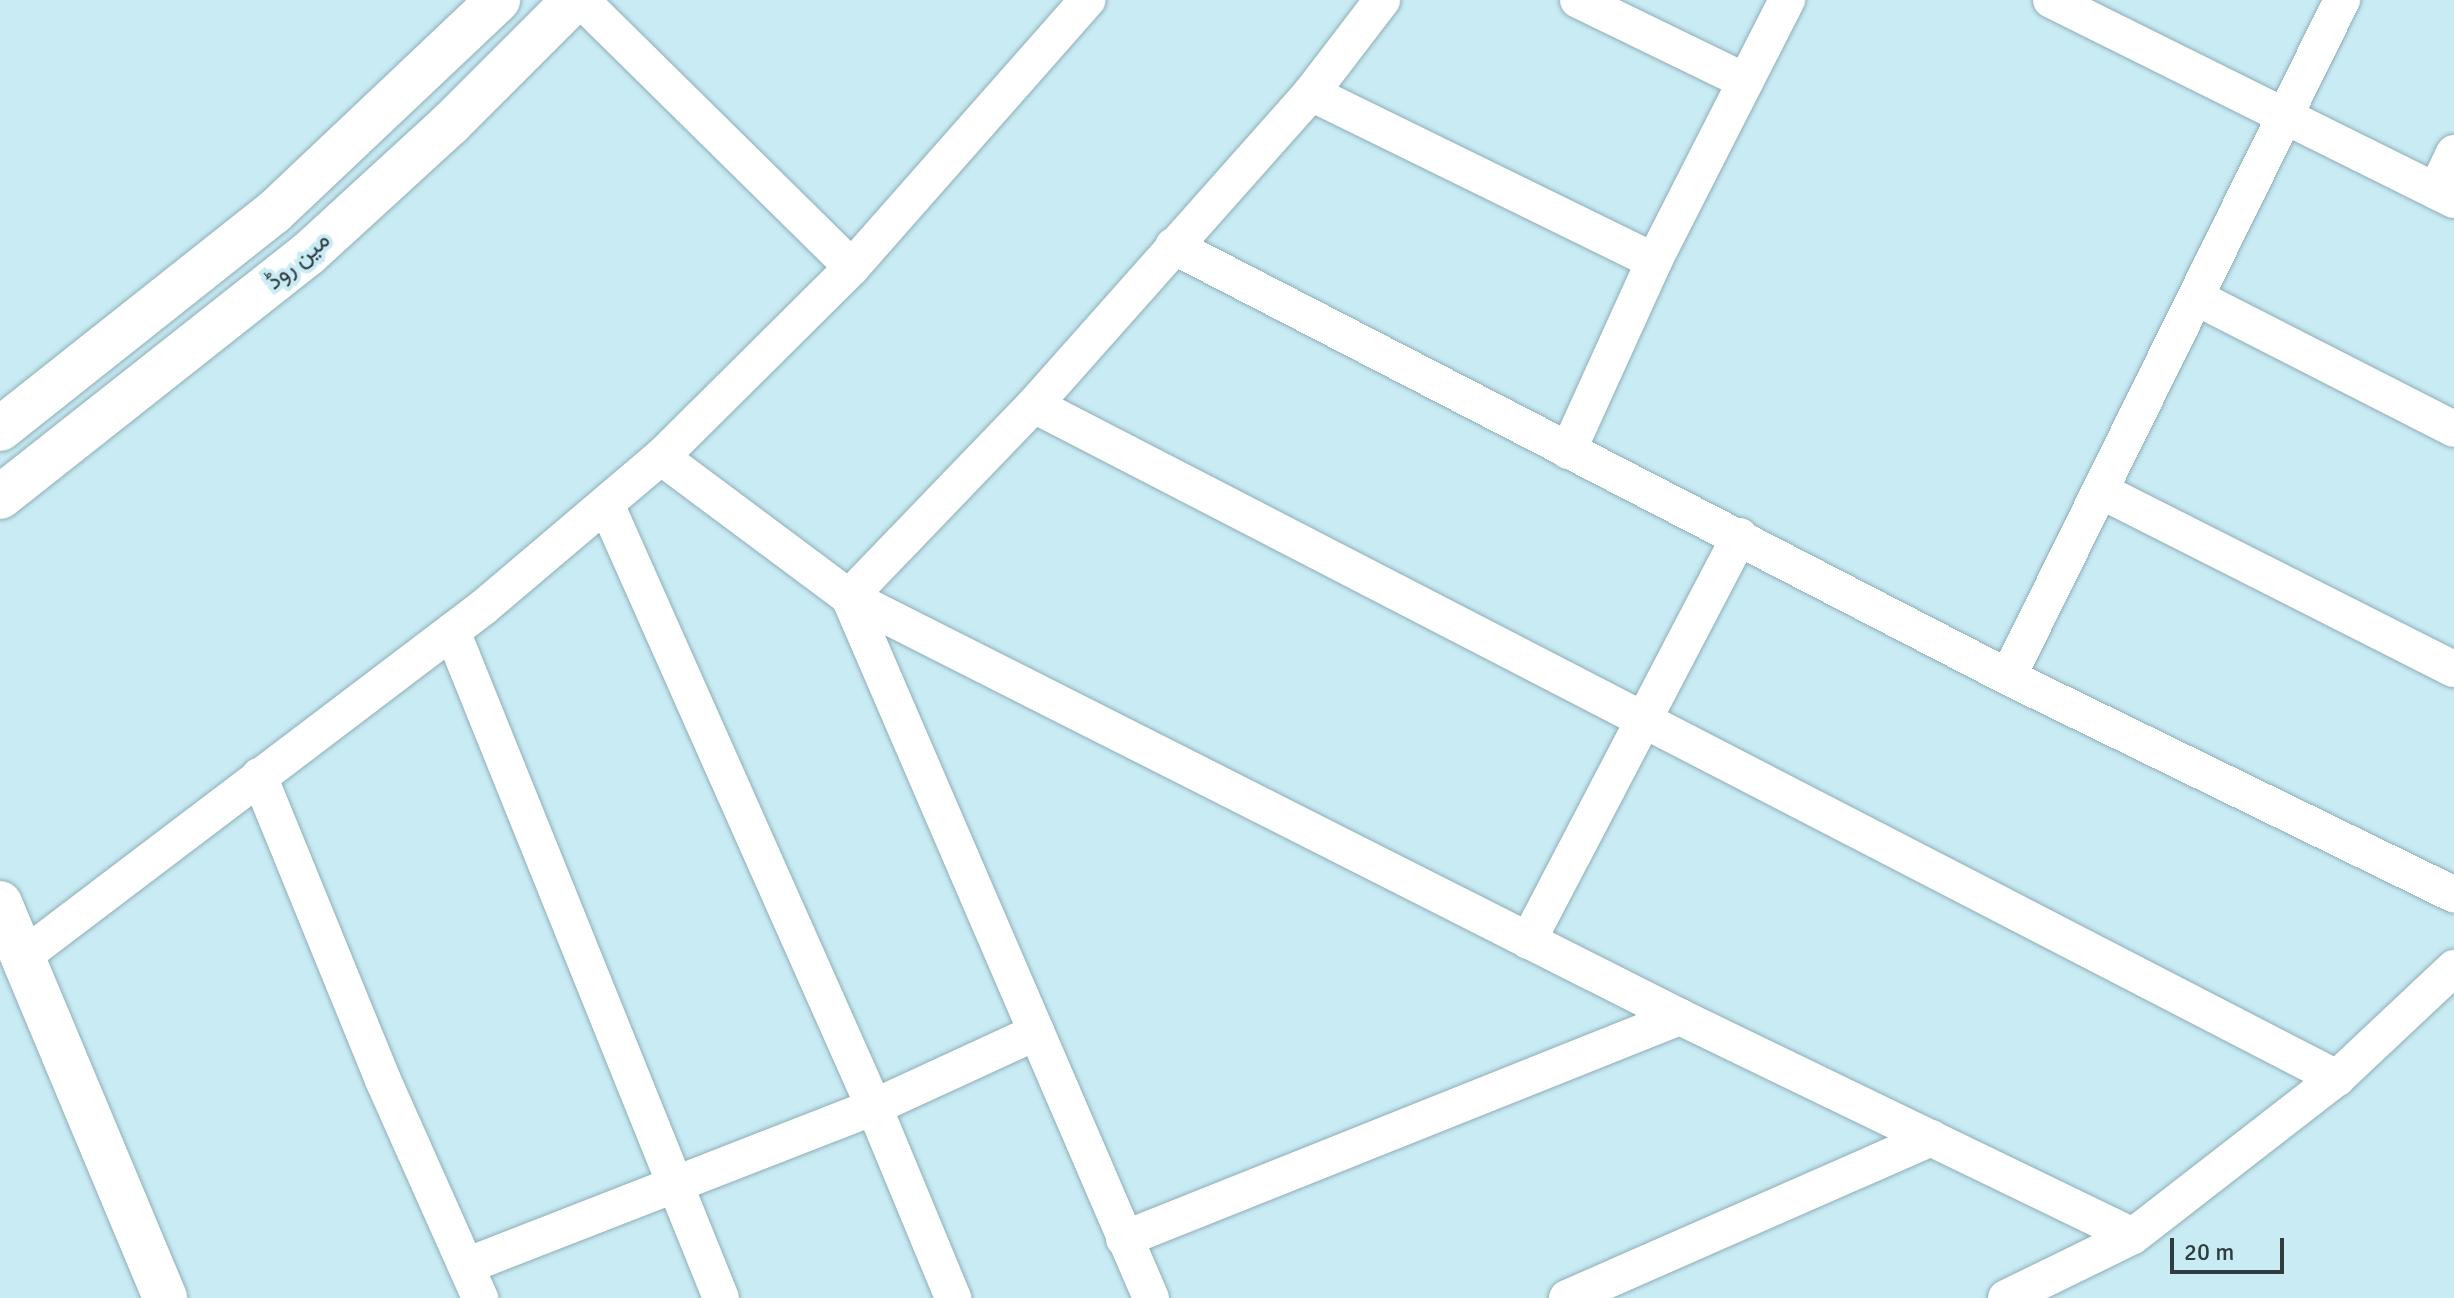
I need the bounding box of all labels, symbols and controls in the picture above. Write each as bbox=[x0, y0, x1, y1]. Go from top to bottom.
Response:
street label: مین روڈ bbox=[260, 226, 336, 296]
scale bar bbox=[2174, 1222, 2288, 1272]
text: 20 m bbox=[2184, 1237, 2234, 1267]

